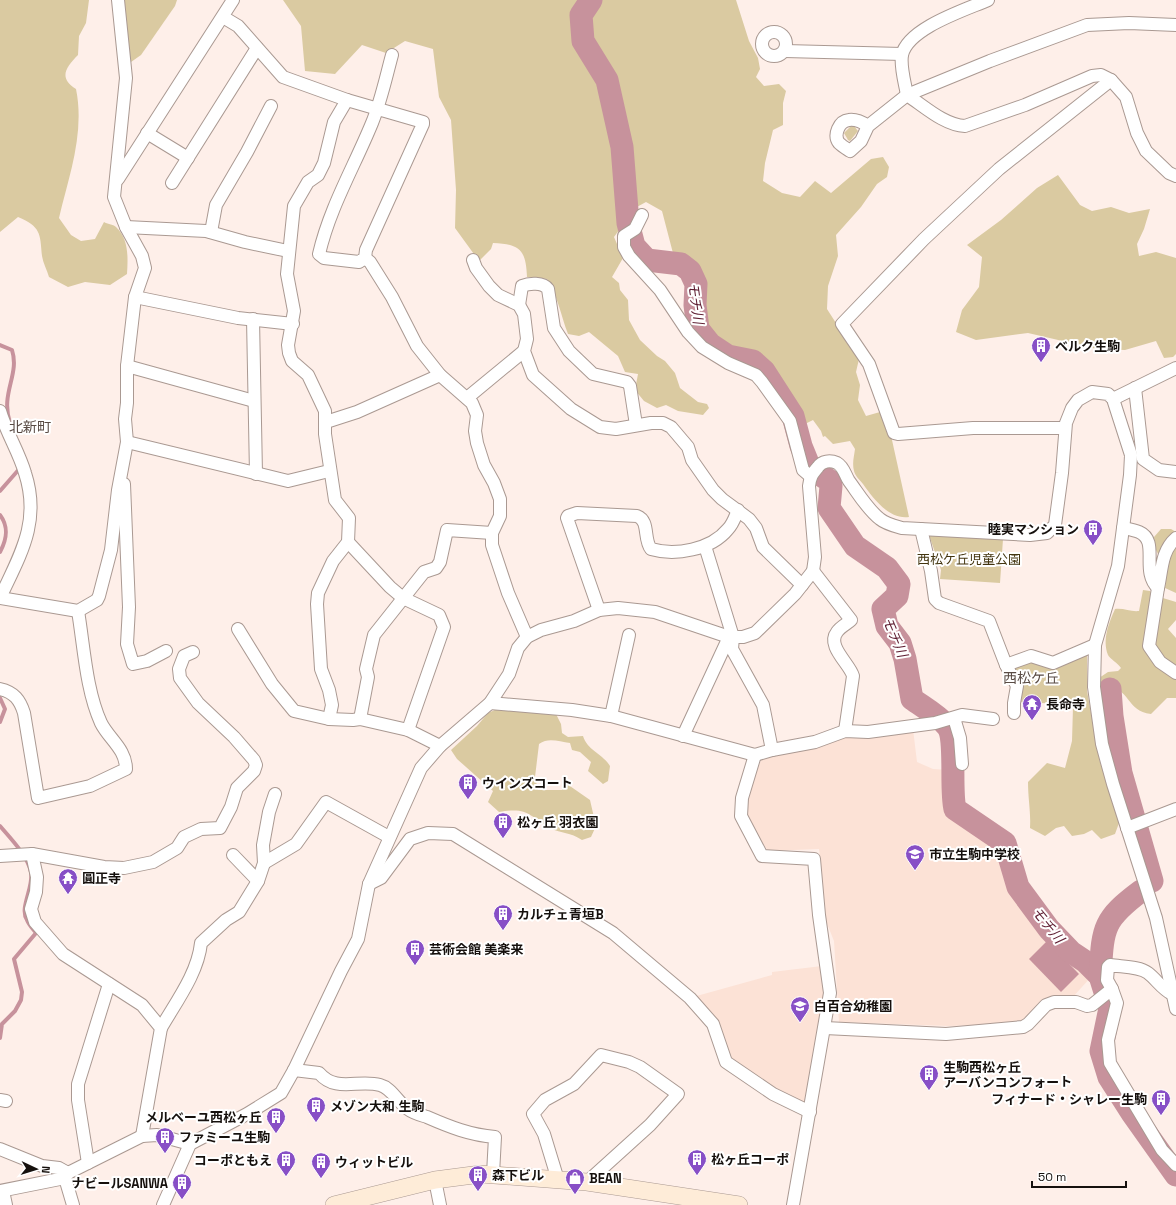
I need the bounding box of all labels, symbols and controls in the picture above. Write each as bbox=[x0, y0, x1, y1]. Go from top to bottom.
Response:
water label: モチ川 bbox=[684, 281, 708, 327]
building icon: ベルク生駒 bbox=[1030, 335, 1052, 363]
place label: ベルク生駒 bbox=[1055, 338, 1120, 355]
district label: 北新町 bbox=[9, 418, 51, 436]
building icon: 睦実マンション bbox=[1082, 518, 1104, 546]
place label: 睦実マンション bbox=[988, 521, 1079, 538]
park label: 西松ケ丘児童公園 bbox=[917, 551, 1021, 568]
water label: モチ川 bbox=[879, 614, 912, 662]
district label: 西松ケ丘 bbox=[1003, 669, 1059, 687]
temple icon: 長命寺 bbox=[1021, 693, 1043, 721]
place label: 長命寺 bbox=[1046, 696, 1085, 713]
building icon: ウインズコート bbox=[457, 772, 479, 800]
place label: ウインズコート bbox=[482, 775, 573, 792]
building icon: 松ヶ丘 羽衣園 bbox=[492, 811, 514, 839]
place label: 松ヶ丘 羽衣園 bbox=[517, 814, 598, 831]
school or university icon: 市立生駒中学校 bbox=[904, 843, 926, 871]
place label: 市立生駒中学校 bbox=[929, 846, 1020, 863]
temple icon: 圓正寺 bbox=[57, 867, 79, 895]
place label: 圓正寺 bbox=[82, 870, 121, 887]
building icon: カルチェ青垣B bbox=[492, 903, 514, 931]
water label: モチ川 bbox=[1028, 903, 1069, 949]
place label: カルチェ青垣B bbox=[517, 906, 604, 923]
building icon: 芸術会館 美楽来 bbox=[404, 938, 426, 966]
place label: 芸術会館 美楽来 bbox=[429, 941, 523, 958]
school or university icon: 白百合幼稚園 bbox=[789, 995, 811, 1023]
place label: 白百合幼稚園 bbox=[814, 998, 892, 1015]
place label: 生駒西松ヶ丘 アーバンコンフォート bbox=[943, 1059, 1072, 1091]
building icon: 生駒西松ヶ丘 アーバンコンフォート bbox=[918, 1063, 940, 1091]
building icon: フィナード・シャレー生駒 bbox=[1150, 1088, 1172, 1116]
place label: フィナード・シャレー生駒 bbox=[991, 1091, 1147, 1108]
building icon: メゾン大和 生駒 bbox=[305, 1095, 327, 1123]
place label: メゾン大和 生駒 bbox=[330, 1098, 424, 1115]
building icon: メルベーユ西松ヶ丘 bbox=[265, 1106, 287, 1134]
place label: メルベーユ西松ヶ丘 bbox=[145, 1109, 262, 1126]
building icon: ファミーユ生駒 bbox=[154, 1126, 176, 1154]
place label: ファミーユ生駒 bbox=[179, 1129, 270, 1146]
building icon: 松ヶ丘コーポ bbox=[686, 1148, 708, 1176]
north arrow bbox=[16, 1149, 56, 1189]
building icon: コーポともえ bbox=[275, 1149, 297, 1177]
building icon: ウィットビル bbox=[310, 1151, 332, 1179]
place label: 松ヶ丘コーポ bbox=[711, 1151, 789, 1168]
place label: コーポともえ bbox=[194, 1152, 272, 1169]
place label: ウィットビル bbox=[335, 1154, 413, 1171]
scale bar bbox=[1032, 1163, 1126, 1189]
building icon: 森下ビル bbox=[467, 1164, 489, 1192]
text: N bbox=[39, 1166, 53, 1174]
place label: 森下ビル bbox=[492, 1167, 544, 1184]
shop icon: BEAN bbox=[564, 1167, 586, 1195]
text: 50 m bbox=[1038, 1169, 1066, 1185]
place label: BEAN bbox=[589, 1170, 622, 1187]
building icon: ナビールSANWA bbox=[171, 1172, 193, 1200]
place label: ナビールSANWA bbox=[71, 1175, 169, 1192]

